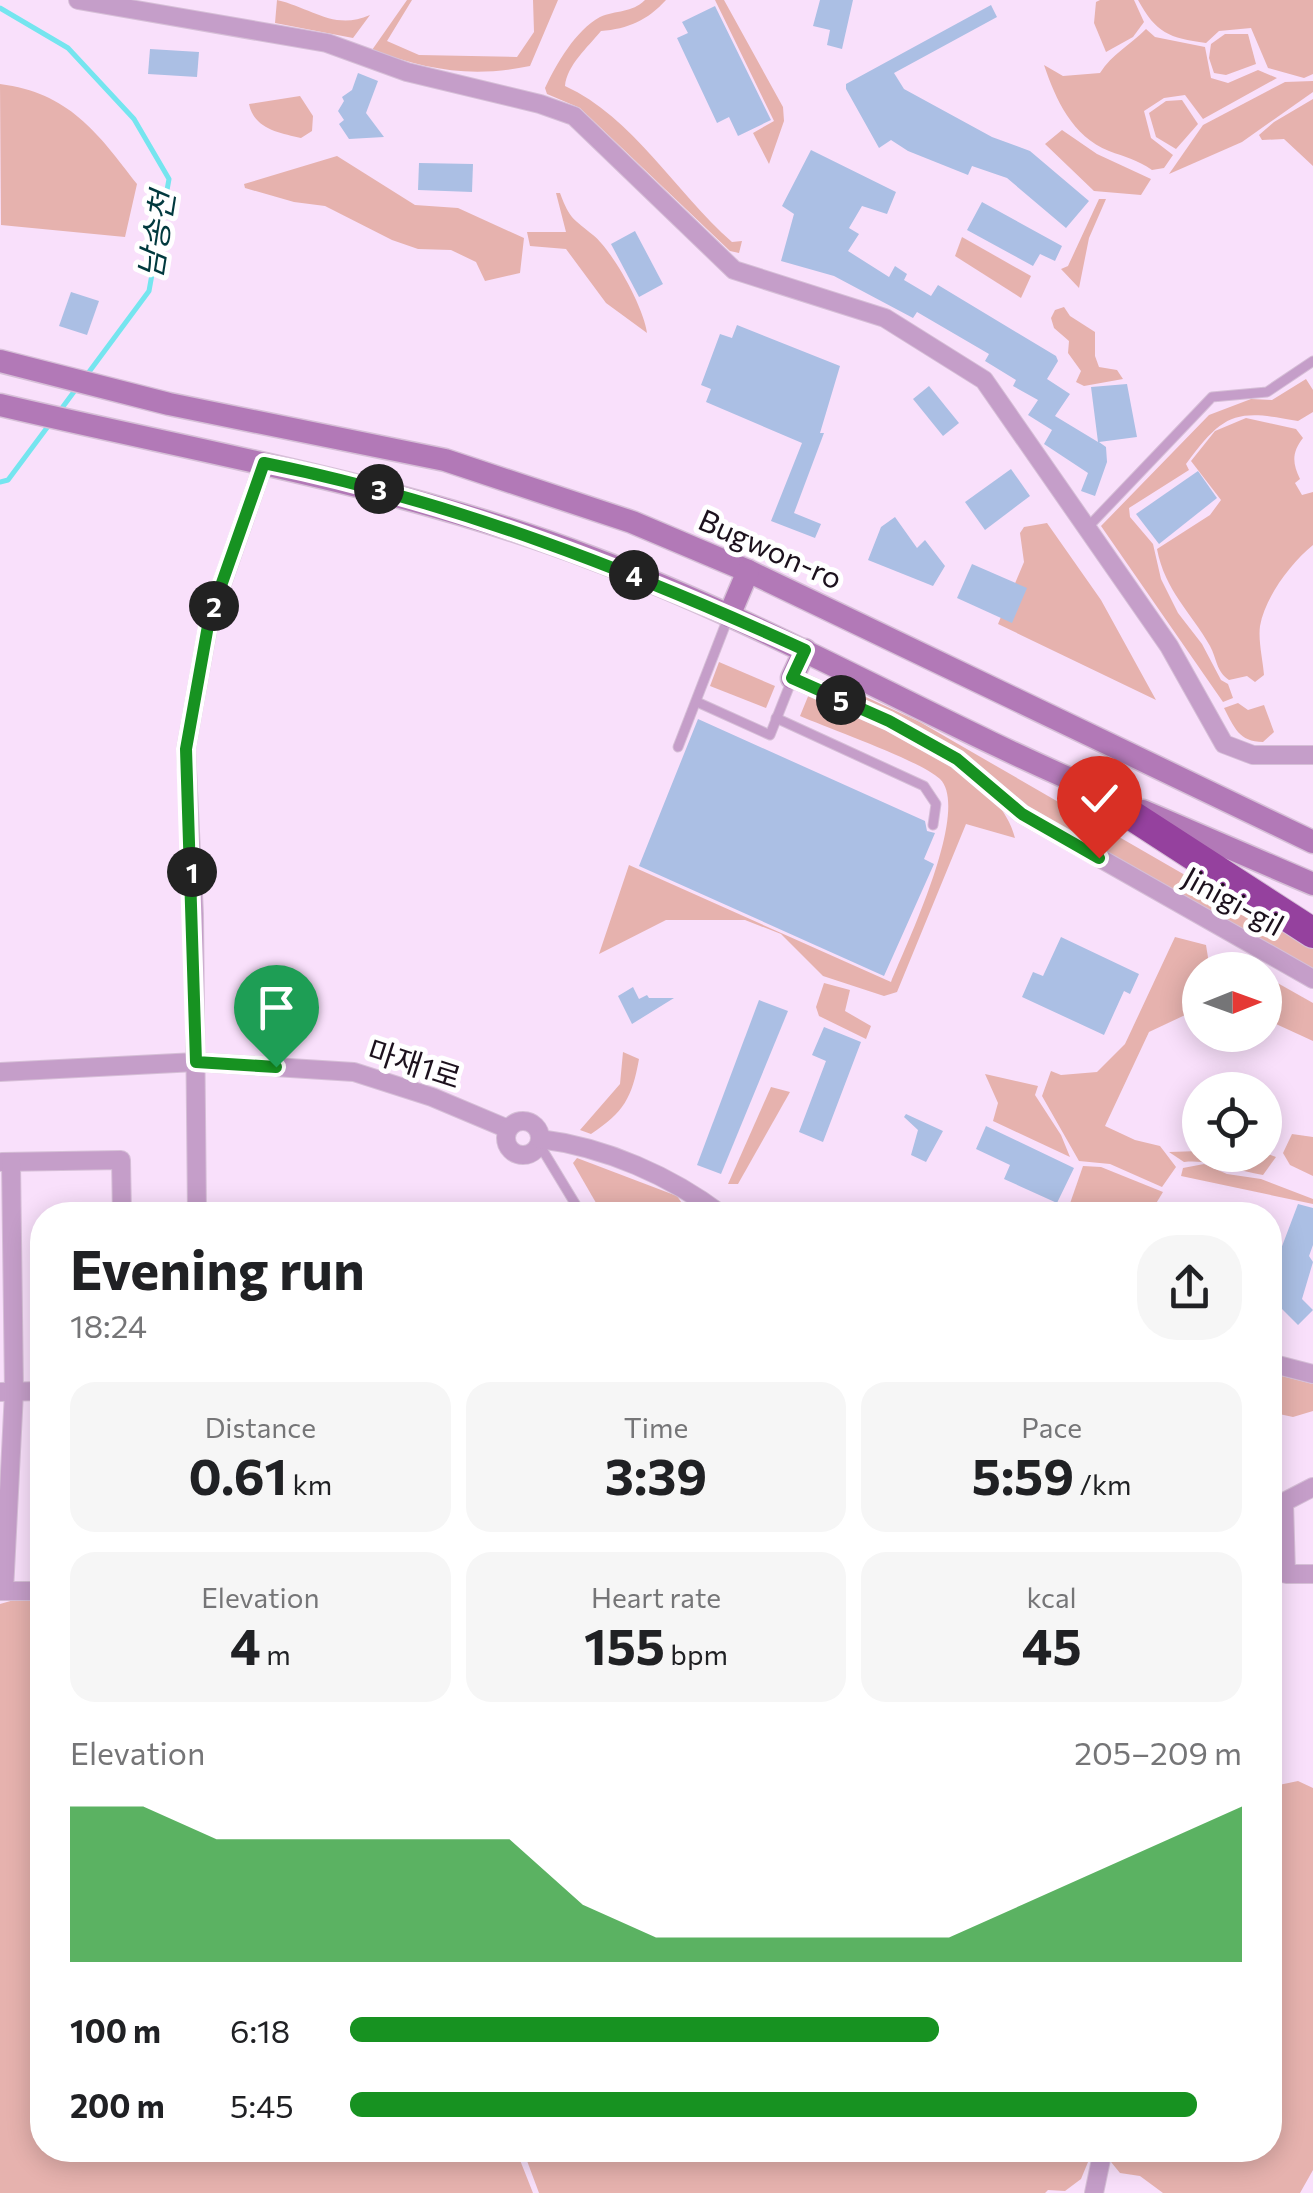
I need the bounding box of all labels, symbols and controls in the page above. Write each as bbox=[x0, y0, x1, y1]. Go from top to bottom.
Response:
water label: 남송천 bbox=[128, 184, 182, 281]
pin: 3 bbox=[354, 464, 404, 514]
text: 3 bbox=[371, 472, 387, 506]
street label: Bugwon-ro bbox=[694, 500, 848, 596]
pin: 4 bbox=[609, 550, 659, 600]
text: 4 bbox=[625, 558, 643, 592]
pin: 2 bbox=[189, 581, 239, 631]
text: 2 bbox=[206, 589, 222, 623]
pin: 5 bbox=[816, 675, 866, 725]
text: 5 bbox=[833, 683, 849, 717]
pin bbox=[1057, 756, 1142, 859]
icon: check bbox=[1072, 771, 1127, 826]
pin: 1 bbox=[167, 847, 217, 897]
text: 1 bbox=[186, 855, 198, 889]
street label: Jinigi-gil bbox=[1177, 857, 1291, 943]
north arrow bbox=[1182, 952, 1282, 1052]
map controls bbox=[1182, 952, 1282, 1172]
pin bbox=[234, 965, 319, 1068]
icon: arrive bbox=[249, 980, 304, 1035]
street label: 마재1로 bbox=[364, 1030, 466, 1095]
button: locate bbox=[1182, 1072, 1282, 1172]
text: Evening run bbox=[70, 1234, 365, 1301]
button: share bbox=[1137, 1235, 1242, 1340]
text: 18:24 bbox=[70, 1305, 147, 1345]
text: Distance bbox=[205, 1410, 316, 1444]
text: Time bbox=[624, 1410, 688, 1444]
text: Pace bbox=[1021, 1410, 1082, 1444]
text: 0.61 bbox=[189, 1444, 287, 1505]
text: 3:39 bbox=[605, 1444, 707, 1505]
text: 5:59 bbox=[972, 1444, 1074, 1505]
text: km bbox=[287, 1467, 332, 1501]
text: /km bbox=[1074, 1467, 1132, 1501]
text: Elevation bbox=[201, 1580, 319, 1614]
text: Heart rate bbox=[591, 1580, 721, 1614]
text: kcal bbox=[1027, 1580, 1077, 1614]
text: 4 bbox=[230, 1614, 261, 1675]
text: 155 bbox=[584, 1614, 665, 1675]
text: 45 bbox=[1022, 1614, 1082, 1675]
text: m bbox=[261, 1637, 291, 1671]
text: bpm bbox=[665, 1637, 728, 1671]
text: Elevation bbox=[70, 1732, 205, 1772]
text: 205–209 m bbox=[1074, 1732, 1242, 1772]
text: 100 m bbox=[70, 2010, 161, 2050]
text: 6:18 bbox=[230, 2010, 290, 2050]
text: 200 m bbox=[70, 2085, 165, 2125]
text: 5:45 bbox=[230, 2085, 294, 2125]

